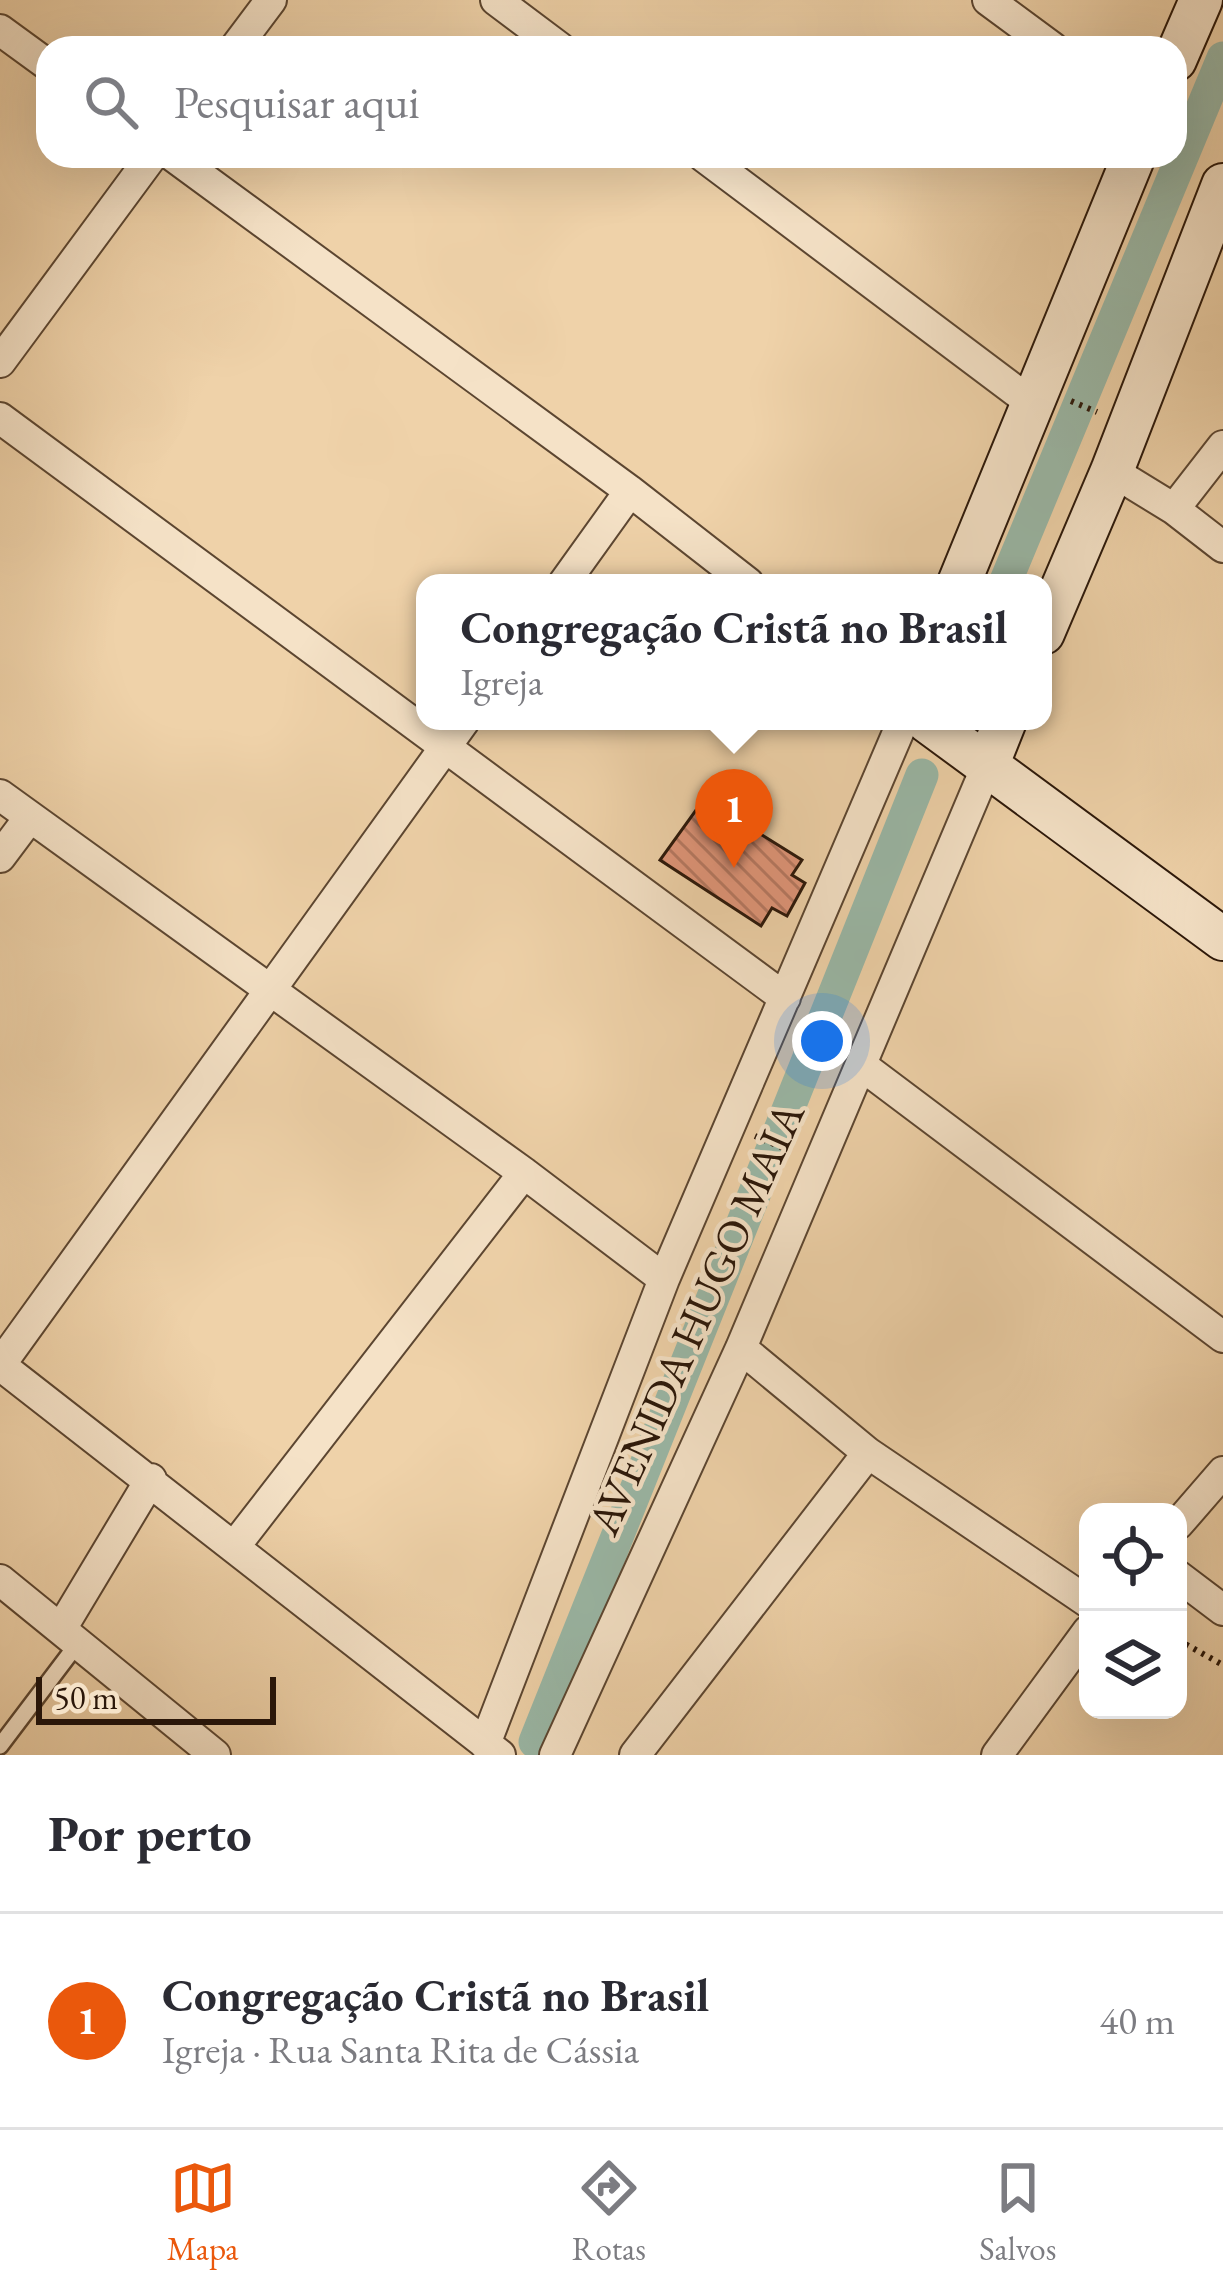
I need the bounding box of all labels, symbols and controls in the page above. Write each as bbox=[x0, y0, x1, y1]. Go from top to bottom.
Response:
search box bbox=[36, 36, 1187, 168]
icon: search bbox=[78, 69, 144, 135]
text: Pesquisar aqui bbox=[174, 73, 420, 131]
popup bbox=[416, 574, 1052, 730]
text: Congregação Cristã no Brasil bbox=[460, 598, 1008, 656]
text: Igreja bbox=[460, 656, 543, 707]
pin: 1 bbox=[695, 769, 773, 868]
your location bbox=[792, 1011, 852, 1071]
street label: AVENIDA HUGO MAIA bbox=[573, 1092, 817, 1544]
map controls bbox=[1079, 1503, 1187, 1719]
button: locate bbox=[1079, 1503, 1187, 1611]
button: layers bbox=[1079, 1611, 1187, 1719]
scale bar bbox=[36, 1671, 276, 1724]
text: 50 m bbox=[54, 1676, 118, 1719]
text: Por perto bbox=[48, 1800, 252, 1866]
text: Congregação Cristã no Brasil bbox=[162, 1966, 709, 2024]
text: 1 bbox=[77, 1995, 97, 2046]
text: 40 m bbox=[1099, 1995, 1175, 2046]
text: Igreja · Rua Santa Rita de Cássia bbox=[162, 2024, 639, 2075]
tab: Mapa bbox=[167, 2155, 239, 2270]
tab: Rotas bbox=[572, 2155, 646, 2270]
tab: Salvos bbox=[979, 2155, 1056, 2270]

